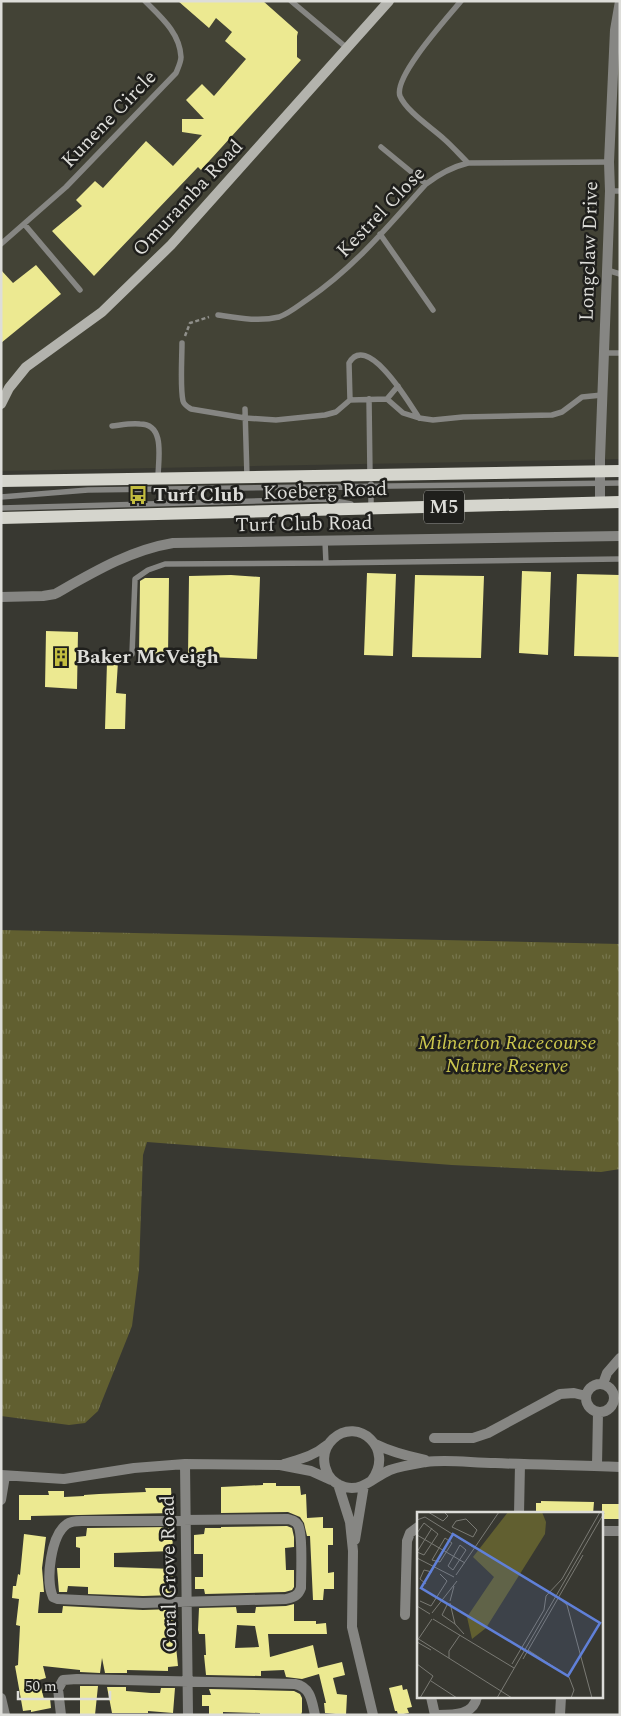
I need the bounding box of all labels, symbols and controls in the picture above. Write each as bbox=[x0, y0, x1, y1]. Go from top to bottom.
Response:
street label: Kunene Circle bbox=[54, 63, 164, 175]
street label: Omuramba Road bbox=[126, 133, 250, 263]
street label: Kestrel Close bbox=[329, 159, 433, 265]
street label: Longclaw Drive bbox=[572, 181, 606, 321]
street label: Koeberg Road bbox=[262, 474, 388, 508]
place label: Turf Club bbox=[153, 480, 244, 510]
bus stop icon: Turf Club bbox=[127, 484, 149, 506]
road number: M5 bbox=[424, 491, 464, 524]
street label: Turf Club Road bbox=[235, 508, 373, 540]
place label: Baker McVeigh bbox=[76, 642, 219, 672]
building icon: Baker McVeigh bbox=[50, 646, 72, 668]
park label: Milnerton Racecourse Nature Reserve bbox=[418, 1028, 596, 1081]
street label: Coral Grove Road bbox=[153, 1495, 185, 1653]
inset map bbox=[417, 1512, 604, 1698]
scale bar bbox=[18, 1668, 110, 1700]
text: 50 m bbox=[25, 1675, 57, 1698]

